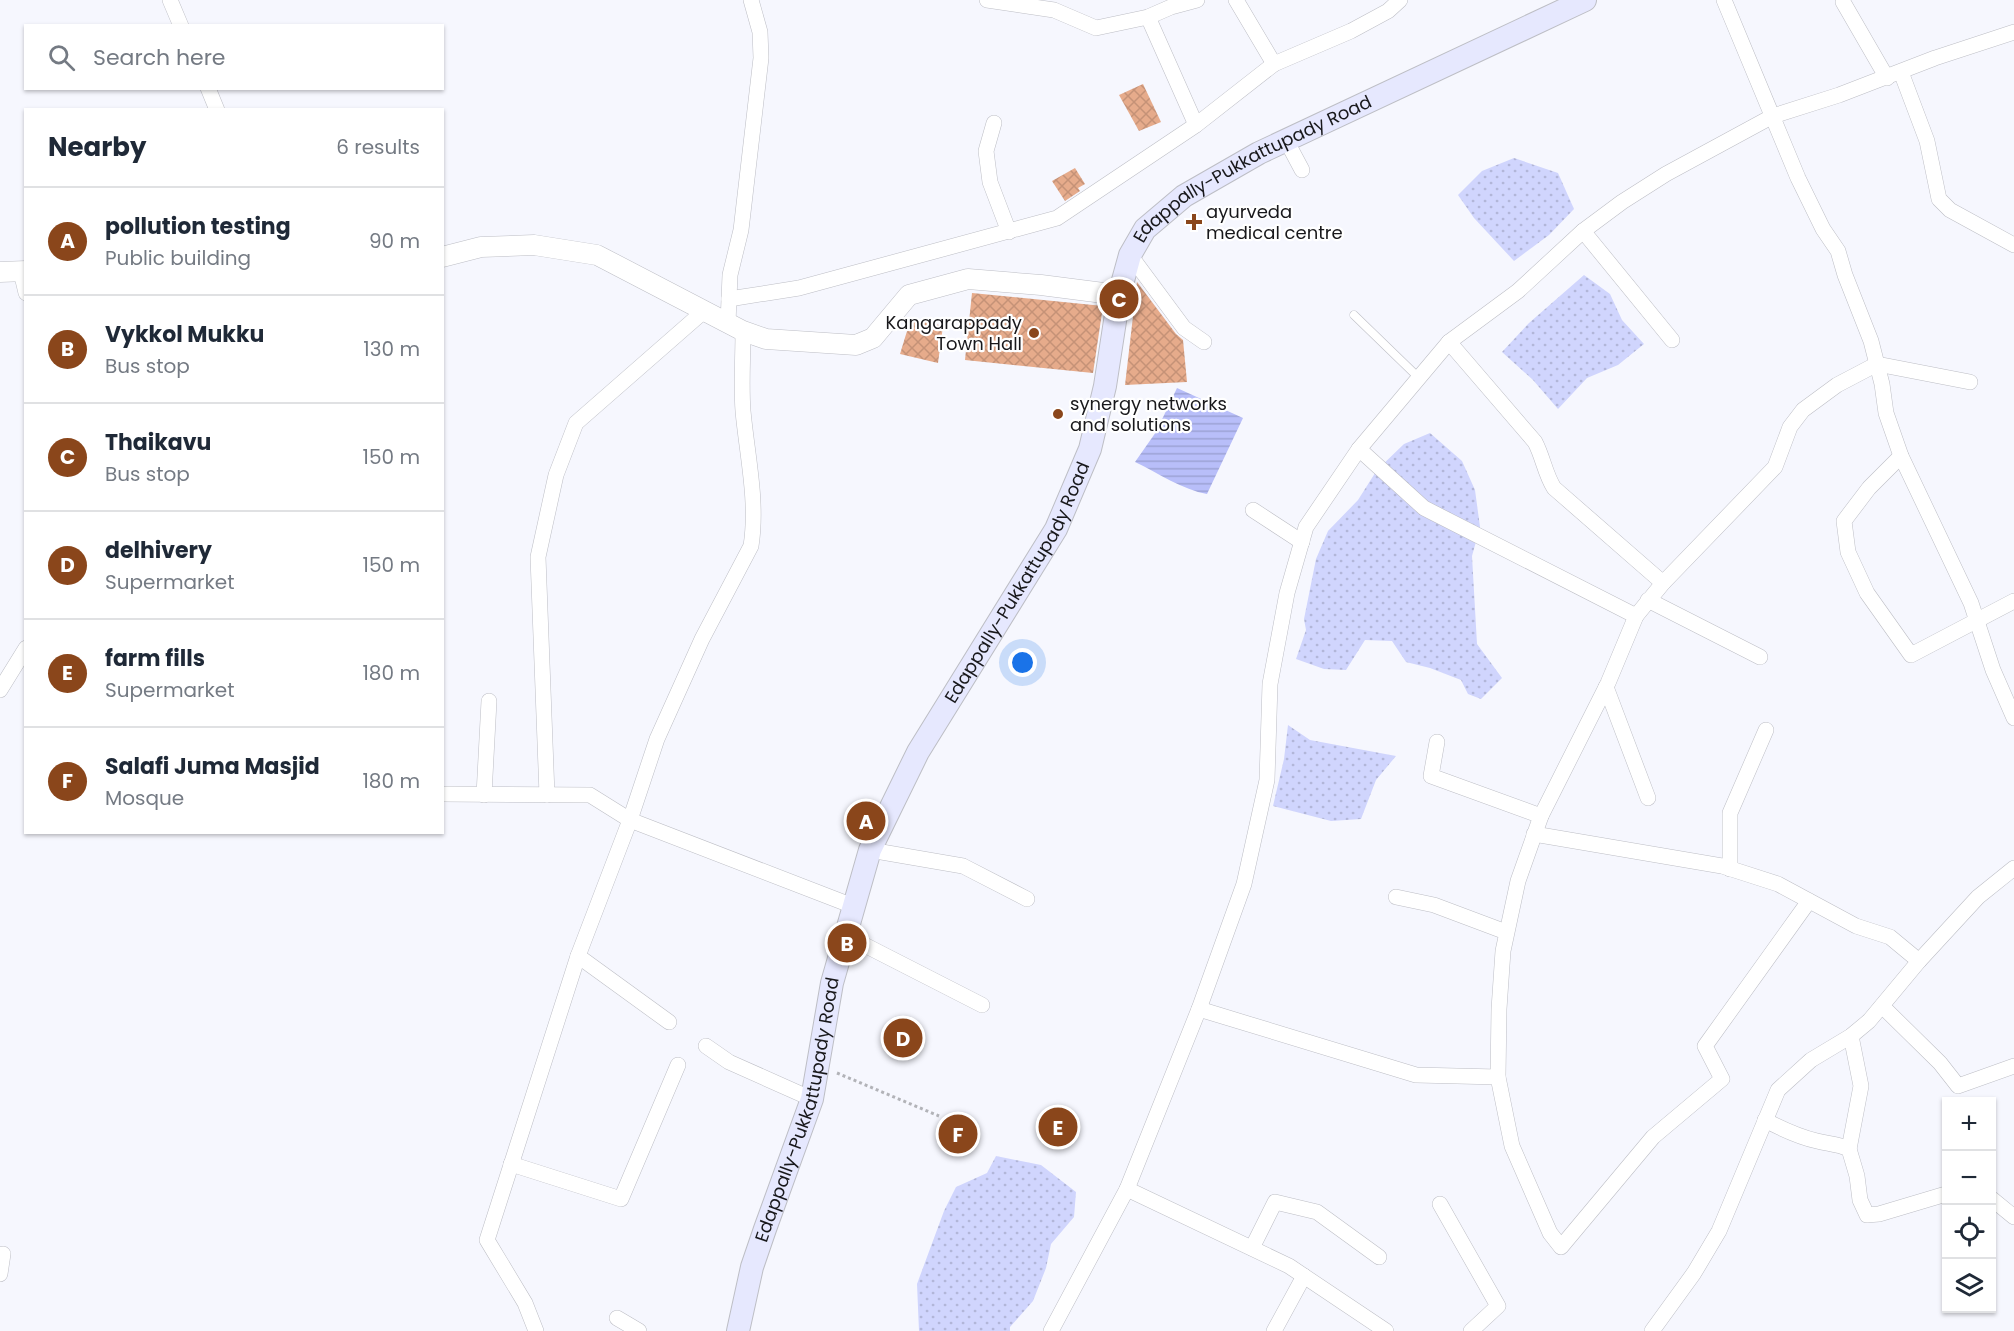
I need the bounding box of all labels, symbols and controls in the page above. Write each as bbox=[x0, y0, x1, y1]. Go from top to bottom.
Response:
search box bbox=[24, 24, 444, 90]
icon: search bbox=[45, 41, 78, 74]
text: Search here bbox=[93, 42, 226, 73]
street label: Edappally-Pukkattupady Road bbox=[1127, 89, 1376, 247]
text: Nearby bbox=[48, 129, 146, 165]
text: 6 results bbox=[336, 133, 420, 161]
place label: ayurveda medical centre bbox=[1206, 199, 1343, 245]
text: pollution testing bbox=[105, 211, 291, 242]
marker: ayurveda medical centre bbox=[1187, 215, 1201, 229]
text: A bbox=[60, 227, 75, 255]
text: 90 m bbox=[369, 227, 420, 255]
text: Public building bbox=[105, 244, 251, 272]
pin: C bbox=[1100, 276, 1138, 322]
place label: Kangarappady Town Hall bbox=[886, 310, 1022, 356]
text: Vykkol Mukku bbox=[105, 319, 264, 350]
marker: Kangarappady Town Hall bbox=[1027, 326, 1041, 340]
text: B bbox=[61, 335, 74, 363]
text: 130 m bbox=[363, 335, 420, 363]
text: Bus stop bbox=[105, 352, 190, 380]
place label: synergy networks and solutions bbox=[1070, 391, 1227, 437]
marker: synergy networks and solutions bbox=[1051, 407, 1065, 421]
text: Thaikavu bbox=[105, 427, 211, 458]
text: C bbox=[60, 443, 75, 471]
text: 150 m bbox=[363, 443, 420, 471]
street label: Edappally-Pukkattupady Road bbox=[938, 458, 1095, 708]
text: Bus stop bbox=[105, 460, 190, 488]
text: delhivery bbox=[105, 535, 212, 566]
text: D bbox=[60, 551, 75, 579]
text: 150 m bbox=[363, 551, 420, 579]
text: Supermarket bbox=[105, 568, 234, 596]
text: farm fills bbox=[105, 643, 205, 674]
your location bbox=[1008, 648, 1037, 677]
text: E bbox=[62, 659, 73, 687]
text: 180 m bbox=[362, 659, 420, 687]
text: Supermarket bbox=[105, 676, 234, 704]
text: Salafi Juma Masjid bbox=[105, 751, 320, 782]
text: F bbox=[62, 767, 73, 795]
text: 180 m bbox=[362, 767, 420, 795]
text: Mosque bbox=[105, 784, 184, 812]
pin: A bbox=[846, 798, 886, 844]
pin: B bbox=[828, 920, 866, 966]
street label: Edappally-Pukkattupady Road bbox=[748, 975, 845, 1245]
pin: D bbox=[884, 1016, 922, 1060]
map controls bbox=[1942, 1097, 1996, 1313]
button: + bbox=[1942, 1097, 1996, 1151]
pin: E bbox=[1038, 1104, 1078, 1150]
pin: F bbox=[938, 1112, 978, 1156]
button: − bbox=[1942, 1151, 1996, 1205]
button: locate bbox=[1942, 1205, 1996, 1259]
button: layers bbox=[1942, 1259, 1996, 1313]

